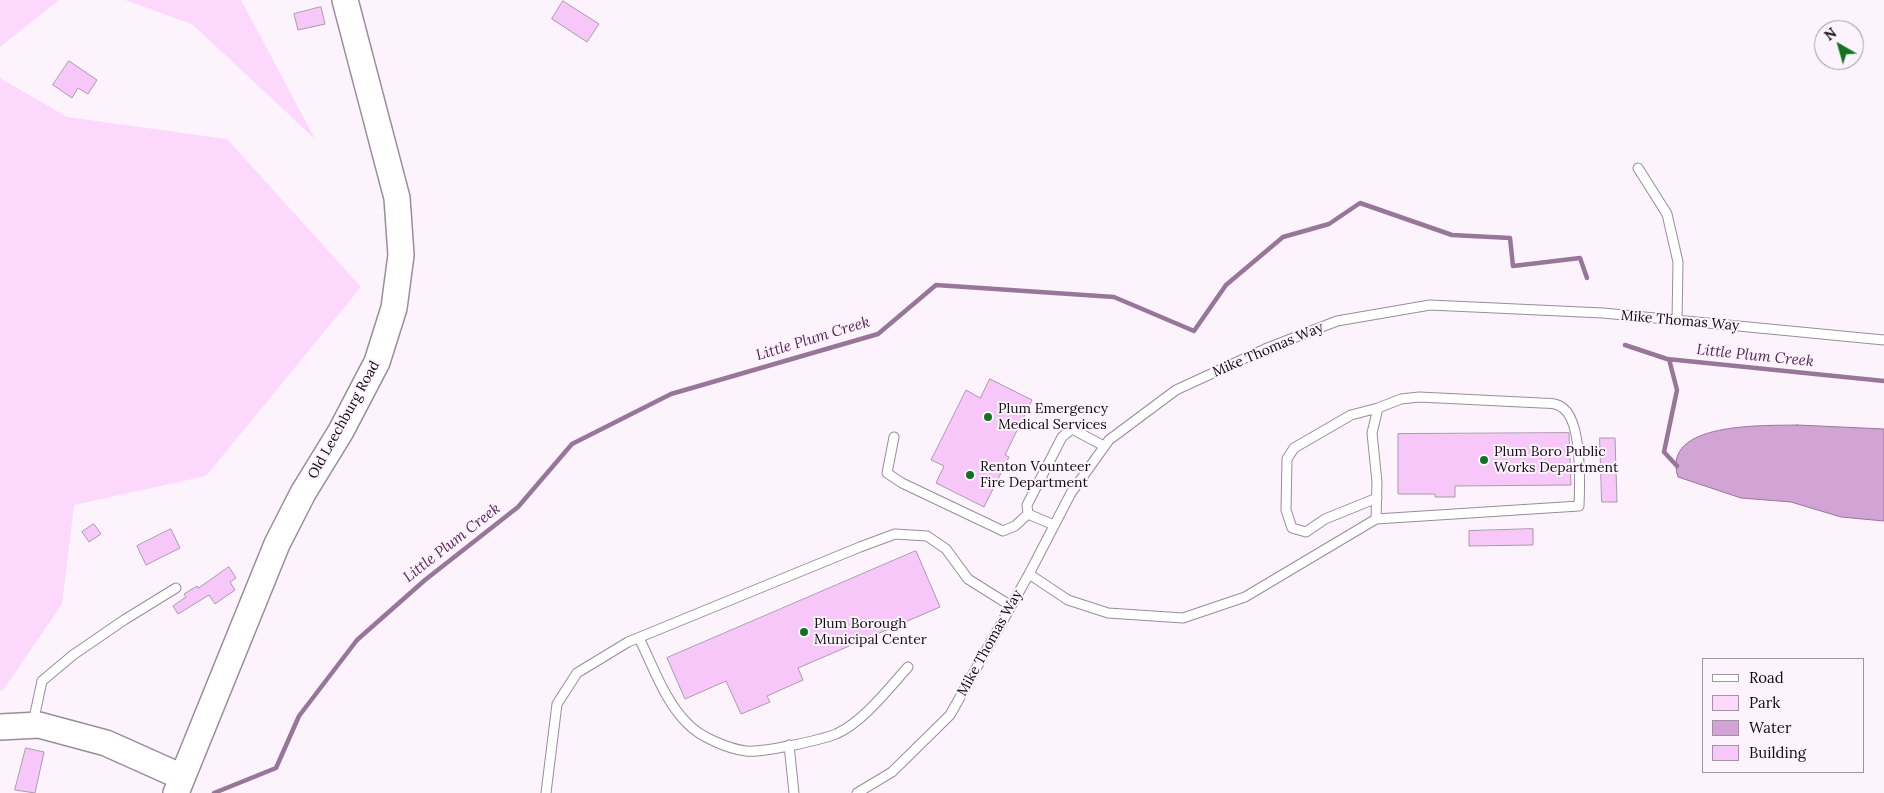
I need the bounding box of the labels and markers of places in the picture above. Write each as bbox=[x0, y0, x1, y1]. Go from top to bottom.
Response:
place label: Plum Emergency Medical Services bbox=[998, 401, 1108, 434]
marker: Plum Emergency Medical Services bbox=[982, 411, 994, 423]
place label: Plum Boro Public Works Department bbox=[1494, 444, 1618, 477]
marker: Plum Boro Public Works Department bbox=[1478, 454, 1490, 466]
place label: Renton Vounteer Fire Department bbox=[980, 459, 1091, 492]
marker: Renton Vounteer Fire Department bbox=[964, 469, 976, 481]
place label: Plum Borough Municipal Center bbox=[814, 616, 927, 648]
marker: Plum Borough Municipal Center bbox=[798, 626, 810, 638]

